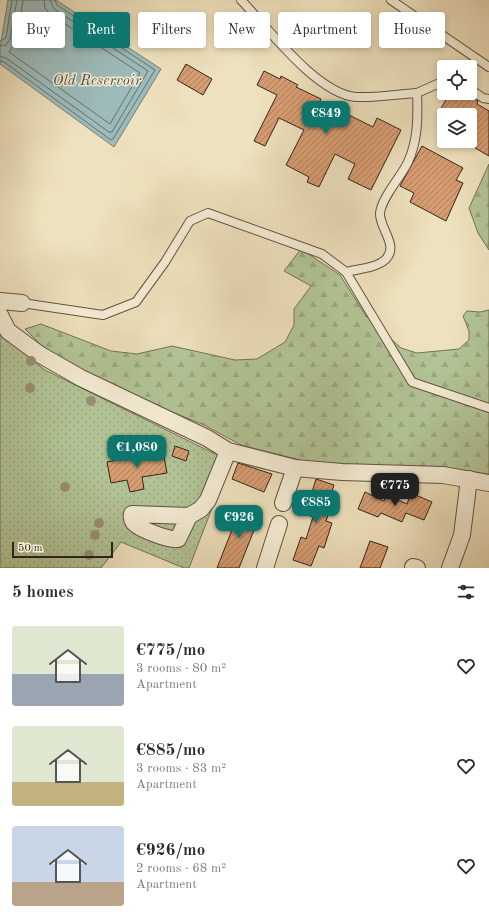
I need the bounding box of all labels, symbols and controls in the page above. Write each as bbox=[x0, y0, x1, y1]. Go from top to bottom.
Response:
chip: Buy bbox=[12, 12, 65, 48]
chip: Rent bbox=[73, 12, 130, 48]
chip: Filters bbox=[138, 12, 206, 48]
chip: New bbox=[214, 12, 270, 48]
chip: Apartment bbox=[278, 12, 371, 48]
chip: House bbox=[379, 12, 445, 48]
map controls bbox=[437, 60, 477, 148]
button: locate bbox=[437, 60, 477, 100]
water label: Old Reservoir bbox=[53, 74, 142, 89]
pin: €849 bbox=[302, 101, 350, 135]
text: €849 bbox=[311, 107, 341, 120]
button: layers bbox=[437, 108, 477, 148]
pin: €1,080 bbox=[104, 435, 170, 469]
text: €1,080 bbox=[116, 441, 158, 454]
pin: €775 bbox=[371, 473, 419, 507]
text: €775 bbox=[380, 479, 410, 492]
pin: €885 bbox=[292, 490, 340, 524]
text: €885 bbox=[301, 496, 331, 509]
pin: €926 bbox=[215, 505, 263, 539]
text: €926 bbox=[224, 511, 254, 524]
scale bar bbox=[12, 540, 113, 559]
text: 50 m bbox=[18, 543, 43, 554]
icon: filters bbox=[455, 581, 477, 603]
text: 5 homes bbox=[12, 584, 74, 601]
icon: home bbox=[44, 642, 92, 690]
text: €775/mo bbox=[136, 642, 205, 659]
icon: heart bbox=[455, 655, 477, 677]
text: 3 rooms · 80 m² bbox=[136, 662, 226, 675]
text: Apartment bbox=[136, 678, 197, 691]
icon: home bbox=[44, 742, 92, 790]
text: €885/mo bbox=[136, 742, 205, 759]
icon: heart bbox=[455, 755, 477, 777]
text: 3 rooms · 83 m² bbox=[136, 762, 226, 775]
text: Apartment bbox=[136, 778, 197, 791]
icon: home bbox=[44, 842, 92, 890]
text: €926/mo bbox=[136, 842, 205, 859]
icon: heart bbox=[455, 855, 477, 877]
text: 2 rooms · 68 m² bbox=[136, 862, 226, 875]
text: Apartment bbox=[136, 878, 197, 891]

